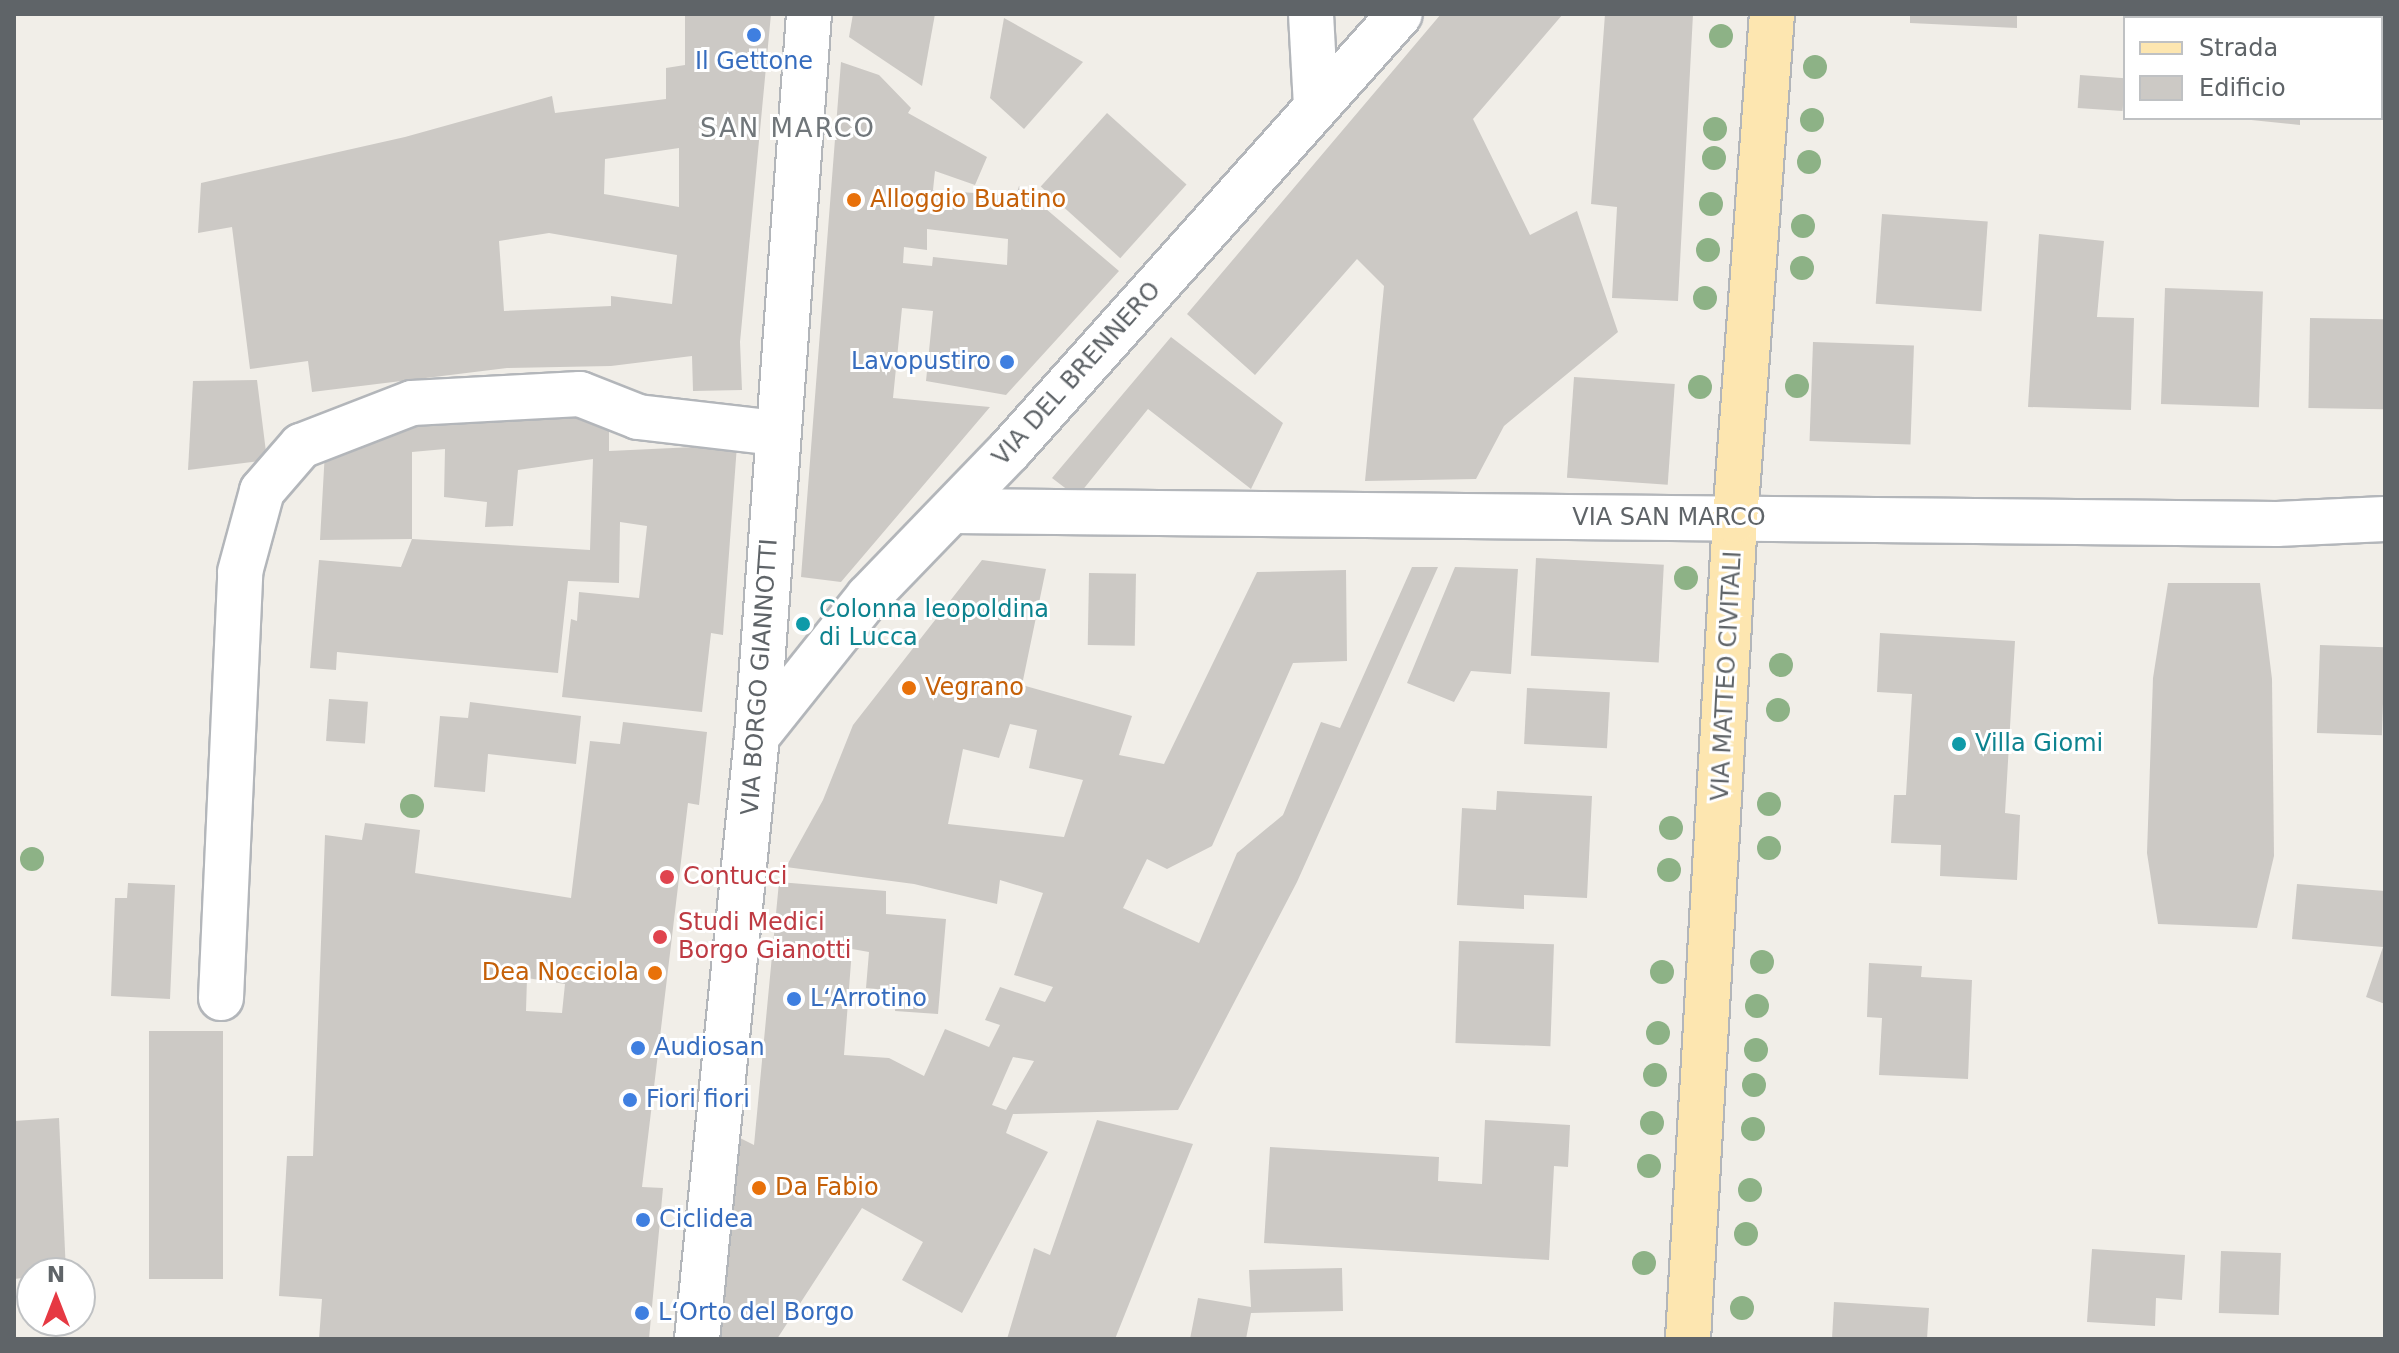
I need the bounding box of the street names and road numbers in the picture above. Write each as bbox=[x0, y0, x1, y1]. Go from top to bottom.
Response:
street label: VIA DEL BRENNERO bbox=[987, 276, 1167, 472]
street label: VIA SAN MARCO bbox=[1572, 504, 1766, 532]
street label: VIA BORGO GIANNOTTI bbox=[736, 538, 784, 816]
street label: VIA MATTEO CIVITALI bbox=[1706, 550, 1748, 802]

